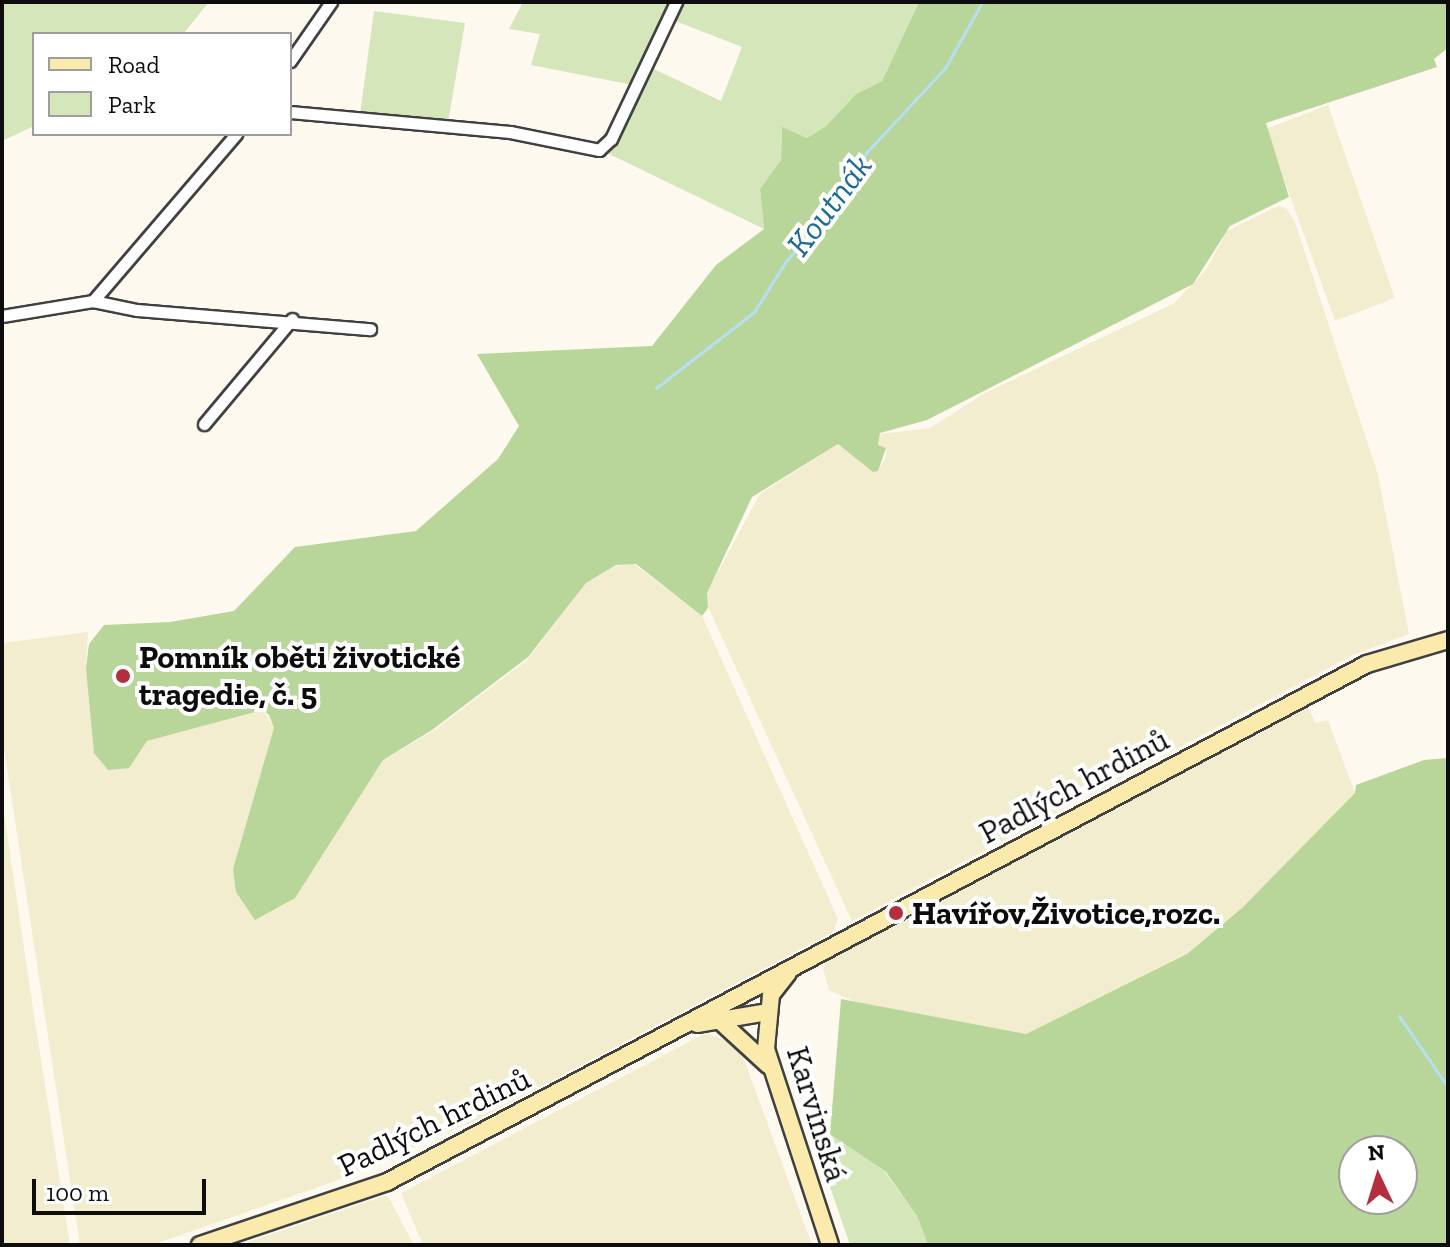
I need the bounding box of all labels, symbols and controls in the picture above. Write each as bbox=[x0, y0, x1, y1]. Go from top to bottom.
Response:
legend bbox=[32, 32, 292, 136]
text: Road bbox=[108, 50, 160, 79]
text: Park bbox=[108, 90, 156, 119]
water label: Koutnák bbox=[778, 146, 880, 264]
place label: Pomník oběti životické tragedie, č. 5 bbox=[139, 639, 461, 714]
marker: Pomník oběti životické tragedie, č. 5 bbox=[114, 667, 132, 685]
street label: Padlých hrdinů bbox=[973, 720, 1175, 852]
place label: Havířov,Životice,rozc. bbox=[912, 894, 1220, 932]
marker: Havířov,Životice,rozc. bbox=[887, 904, 905, 922]
street label: Karvinská bbox=[778, 1042, 856, 1186]
street label: Padlých hrdinů bbox=[331, 1059, 537, 1185]
north arrow bbox=[1338, 1135, 1418, 1215]
text: N bbox=[1367, 1139, 1386, 1167]
scale bar bbox=[36, 1163, 210, 1213]
text: 100 m bbox=[46, 1178, 109, 1207]

